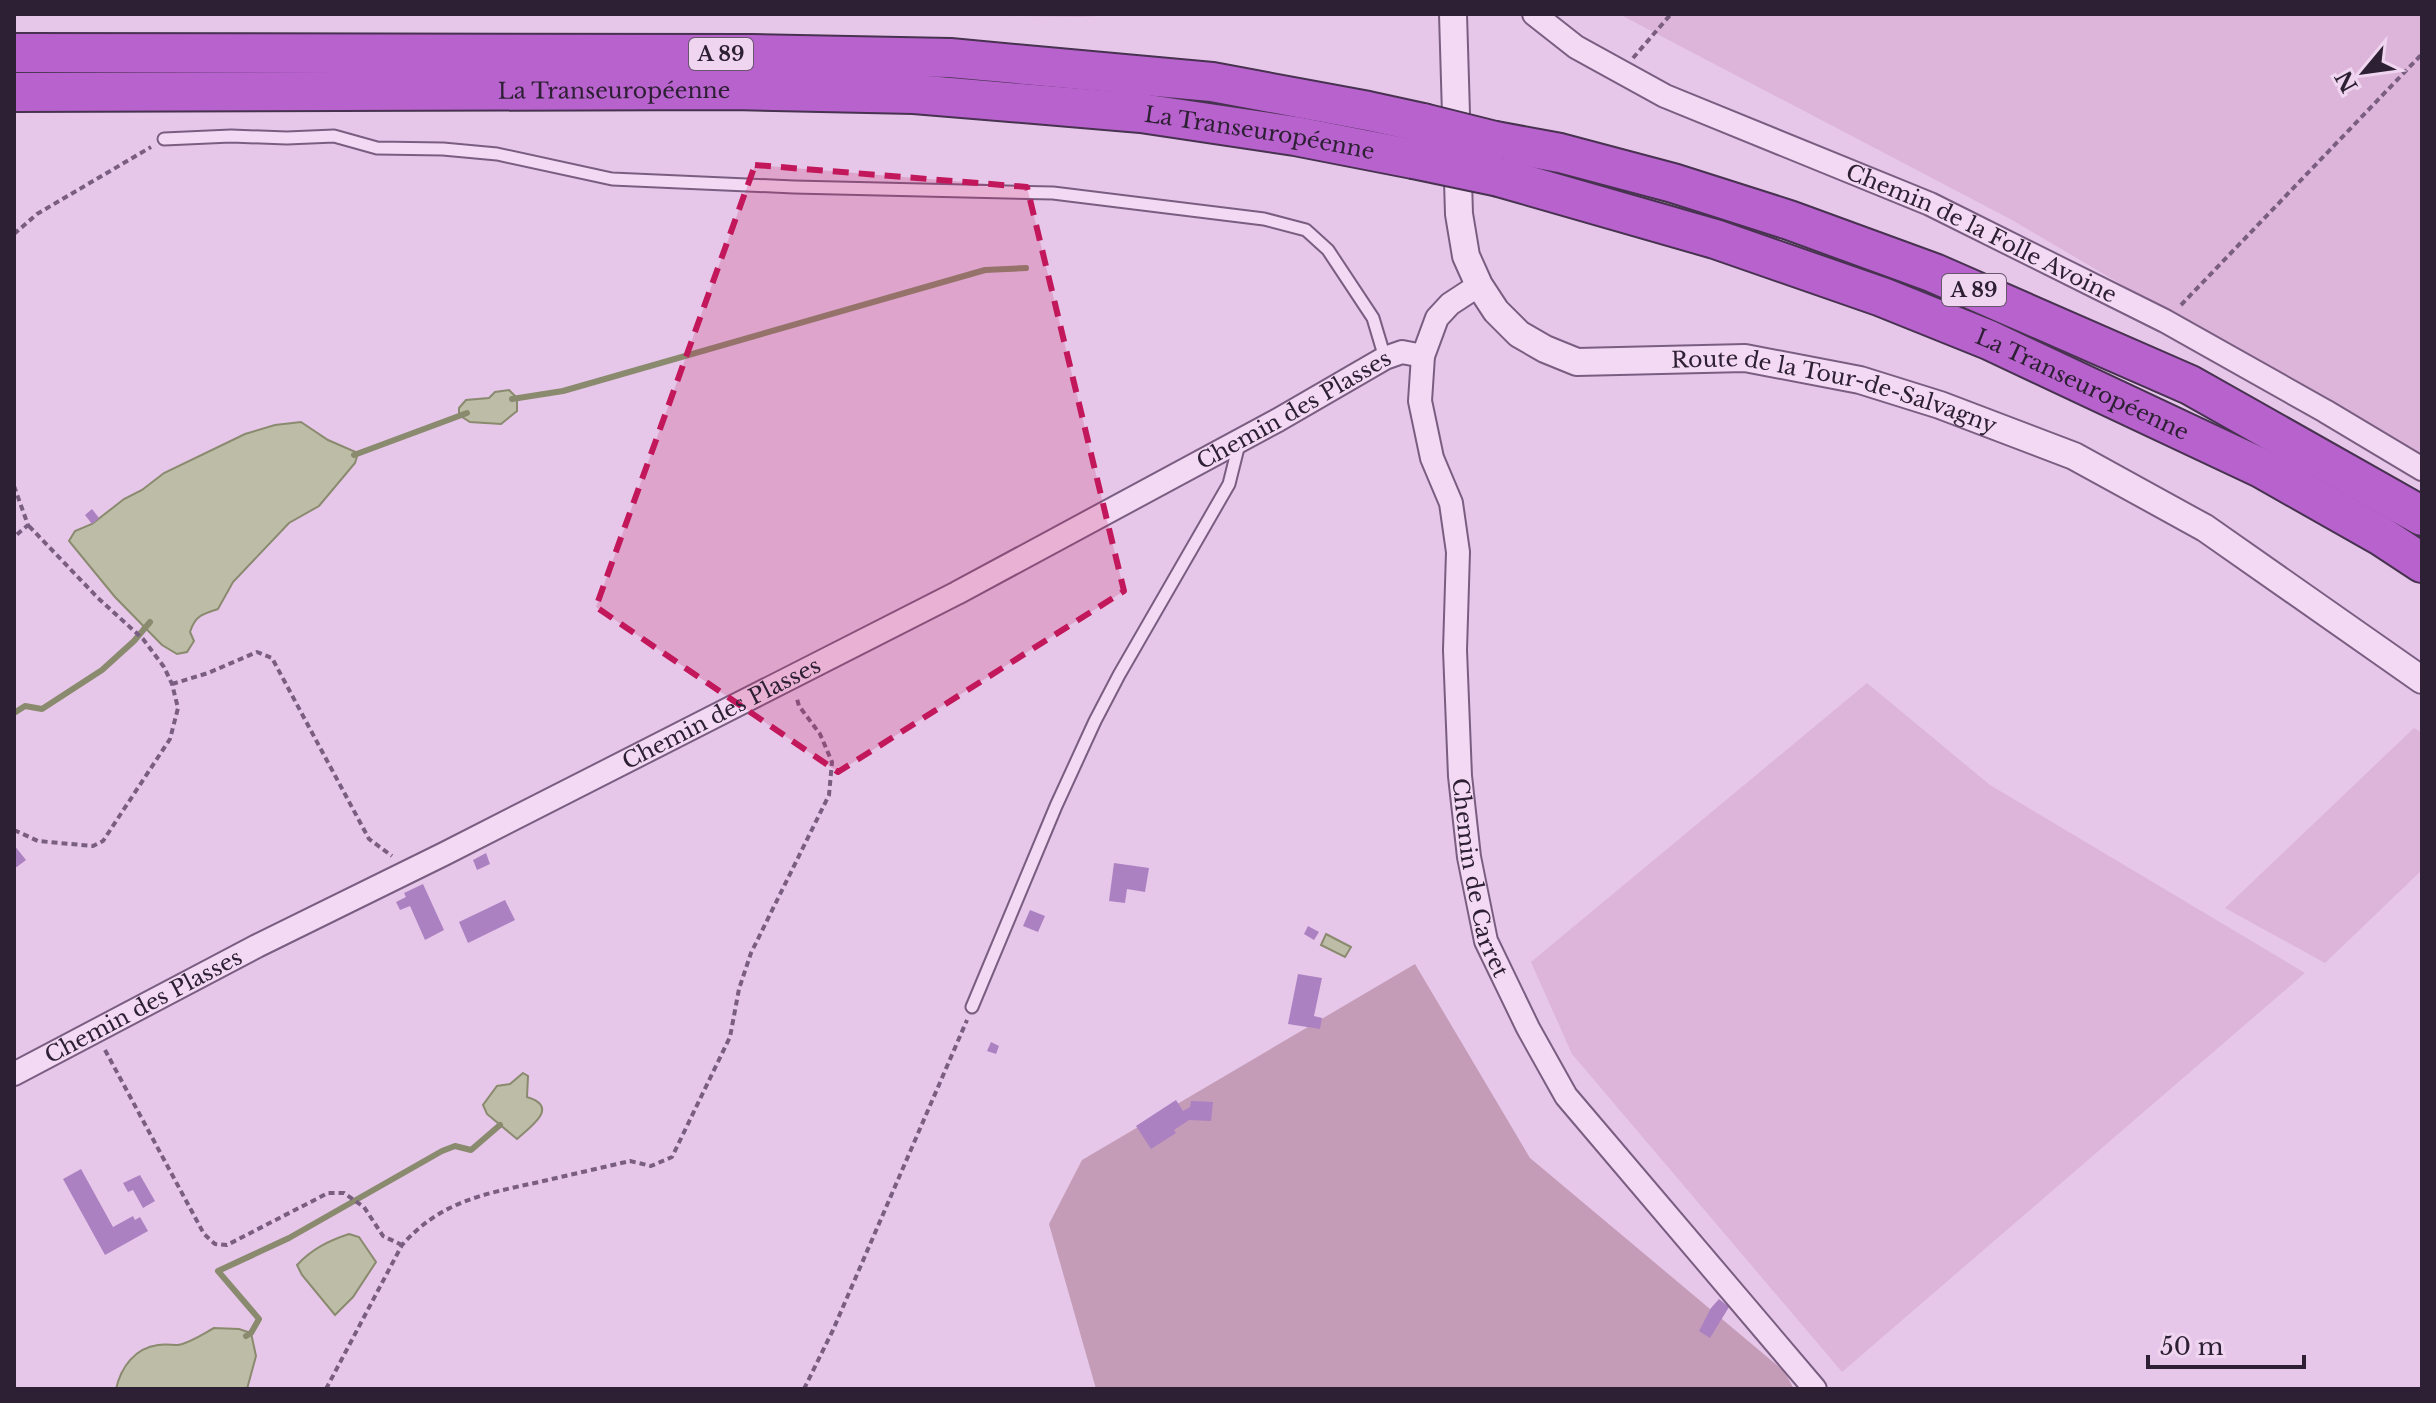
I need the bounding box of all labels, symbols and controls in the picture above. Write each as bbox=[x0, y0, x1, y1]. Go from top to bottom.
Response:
north arrow bbox=[2324, 32, 2404, 112]
road number: A 89 bbox=[689, 38, 753, 70]
text: N bbox=[2330, 66, 2364, 97]
street label: La Transeuropéenne bbox=[498, 77, 730, 105]
street label: La Transeuropéenne bbox=[1143, 101, 1377, 165]
street label: Chemin de la Folle Avoine bbox=[1842, 158, 2121, 309]
road number: A 89 bbox=[1942, 274, 2006, 306]
street label: La Transeuropéenne bbox=[1972, 323, 2193, 446]
street label: Chemin des Plasses bbox=[1192, 344, 1396, 475]
street label: Route de la Tour-de-Salvagny bbox=[1671, 345, 2001, 439]
street label: Chemin des Plasses bbox=[618, 652, 825, 775]
street label: Chemin de Carret bbox=[1446, 777, 1515, 982]
street label: Chemin des Plasses bbox=[40, 943, 247, 1069]
scale bar bbox=[2148, 1319, 2304, 1369]
text: 50 m bbox=[2160, 1332, 2224, 1361]

